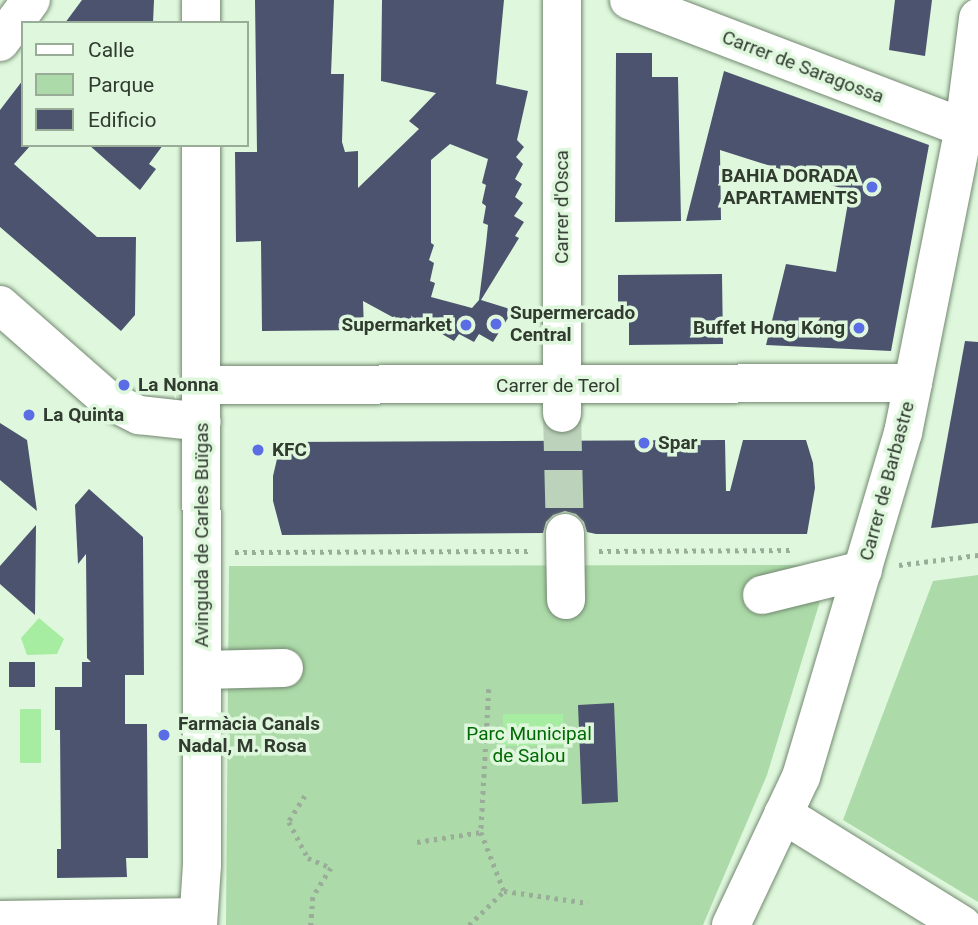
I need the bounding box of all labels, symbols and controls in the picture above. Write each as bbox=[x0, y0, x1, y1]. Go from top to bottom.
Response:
legend bbox=[21, 21, 248, 147]
street label: Carrer de Saragossa bbox=[719, 26, 887, 108]
text: Calle bbox=[88, 38, 134, 62]
text: Parque bbox=[88, 73, 154, 97]
text: Edificio bbox=[88, 108, 156, 132]
street label: Carrer d'Osca bbox=[551, 150, 573, 264]
place label: BAHIA DORADA APARTAMENTS bbox=[721, 165, 858, 209]
marker: BAHIA DORADA APARTAMENTS bbox=[864, 179, 880, 195]
place label: Supermercado Central bbox=[510, 302, 635, 346]
place label: Supermarket bbox=[342, 314, 452, 336]
marker: Supermercado Central bbox=[488, 316, 504, 332]
marker: Supermarket bbox=[458, 317, 474, 333]
place label: Buffet Hong Kong bbox=[693, 317, 845, 339]
marker: Buffet Hong Kong bbox=[851, 320, 867, 336]
place label: La Nonna bbox=[138, 374, 219, 396]
street label: Carrer de Terol bbox=[496, 375, 620, 397]
marker: La Nonna bbox=[116, 377, 132, 393]
street label: Carrer de Barbastre bbox=[855, 399, 919, 563]
place label: La Quinta bbox=[43, 404, 124, 426]
marker: La Quinta bbox=[21, 407, 37, 423]
street label: Avinguda de Carles Buïgas bbox=[191, 423, 213, 647]
place label: Spar bbox=[658, 432, 698, 454]
marker: Spar bbox=[636, 435, 652, 451]
place label: KFC bbox=[272, 439, 307, 461]
marker: KFC bbox=[250, 442, 266, 458]
place label: Farmàcia Canals Nadal, M. Rosa bbox=[178, 713, 320, 757]
park label: Parc Municipal de Salou bbox=[466, 723, 592, 767]
marker: Farmàcia Canals Nadal, M. Rosa bbox=[156, 727, 172, 743]

